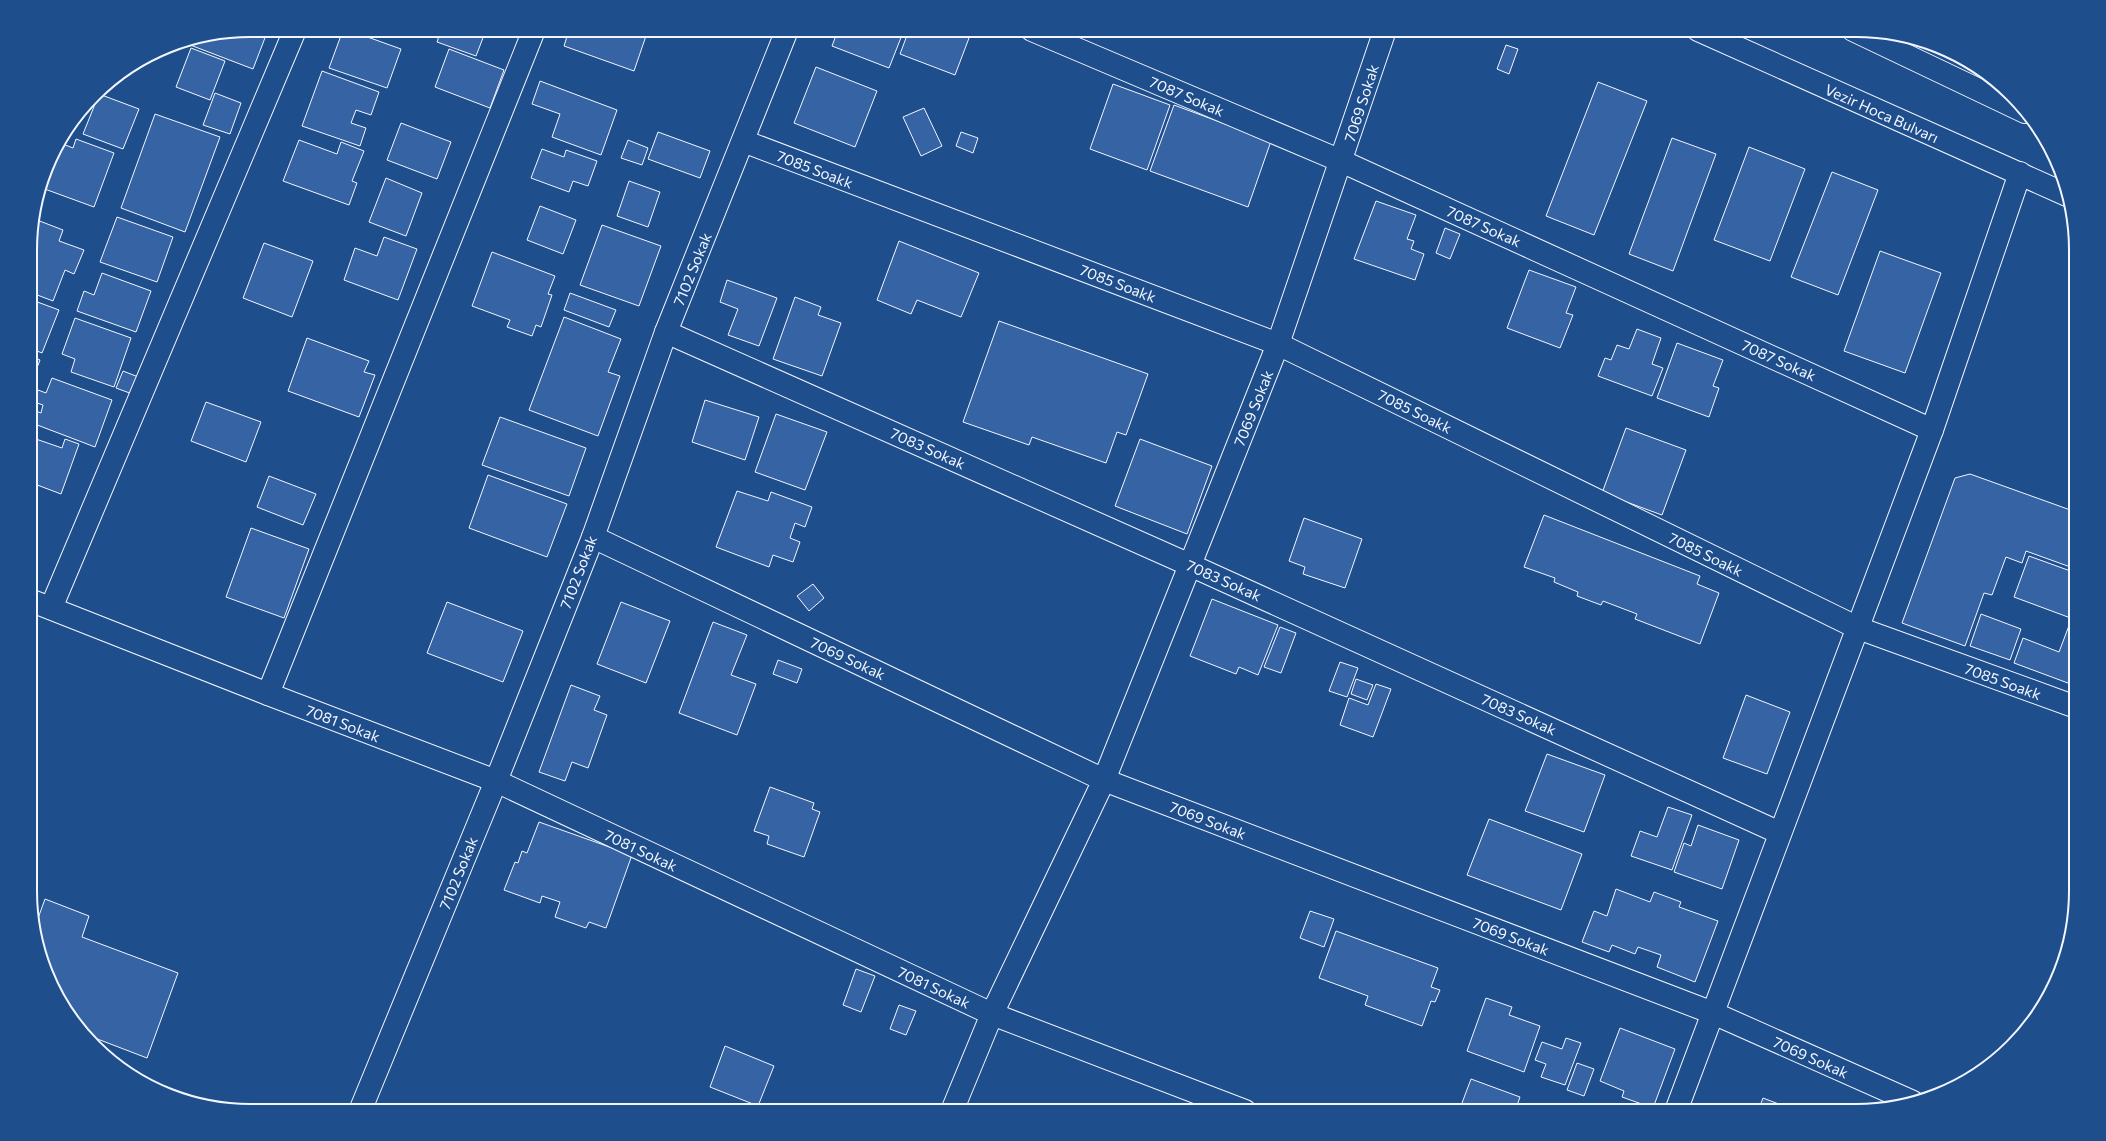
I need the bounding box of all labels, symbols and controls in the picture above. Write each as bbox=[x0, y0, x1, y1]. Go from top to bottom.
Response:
street label: 7069 Sokak bbox=[1340, 62, 1382, 144]
street label: 7087 Sokak bbox=[1147, 72, 1227, 120]
street label: Vezir Hoca Bulvarı bbox=[1822, 80, 1942, 146]
street label: 7085 Soakk bbox=[774, 146, 856, 192]
street label: 7087 Sokak bbox=[1444, 202, 1524, 250]
street label: 7102 Sokak bbox=[669, 230, 715, 308]
street label: 7085 Soakk bbox=[1077, 260, 1159, 306]
street label: 7087 Sokak bbox=[1739, 336, 1819, 384]
street label: 7069 Sokak bbox=[1230, 367, 1276, 449]
street label: 7085 Soakk bbox=[1375, 385, 1455, 437]
street label: 7083 Sokak bbox=[888, 424, 968, 472]
street label: 7085 Soakk bbox=[1666, 528, 1746, 580]
street label: 7102 Sokak bbox=[556, 533, 600, 611]
street label: 7083 Sokak bbox=[1184, 556, 1264, 604]
street label: 7069 Sokak bbox=[808, 633, 888, 683]
street label: 7085 Soakk bbox=[1962, 659, 2044, 703]
street label: 7083 Sokak bbox=[1479, 690, 1559, 738]
street label: 7081 Sokak bbox=[303, 701, 383, 745]
street label: 7069 Sokak bbox=[1167, 797, 1249, 843]
street label: 7081 Sokak bbox=[602, 825, 680, 875]
street label: 7102 Sokak bbox=[435, 834, 481, 912]
street label: 7069 Sokak bbox=[1470, 913, 1552, 959]
street label: 7081 Sokak bbox=[895, 962, 973, 1012]
street label: 7069 Sokak bbox=[1771, 1032, 1851, 1082]

